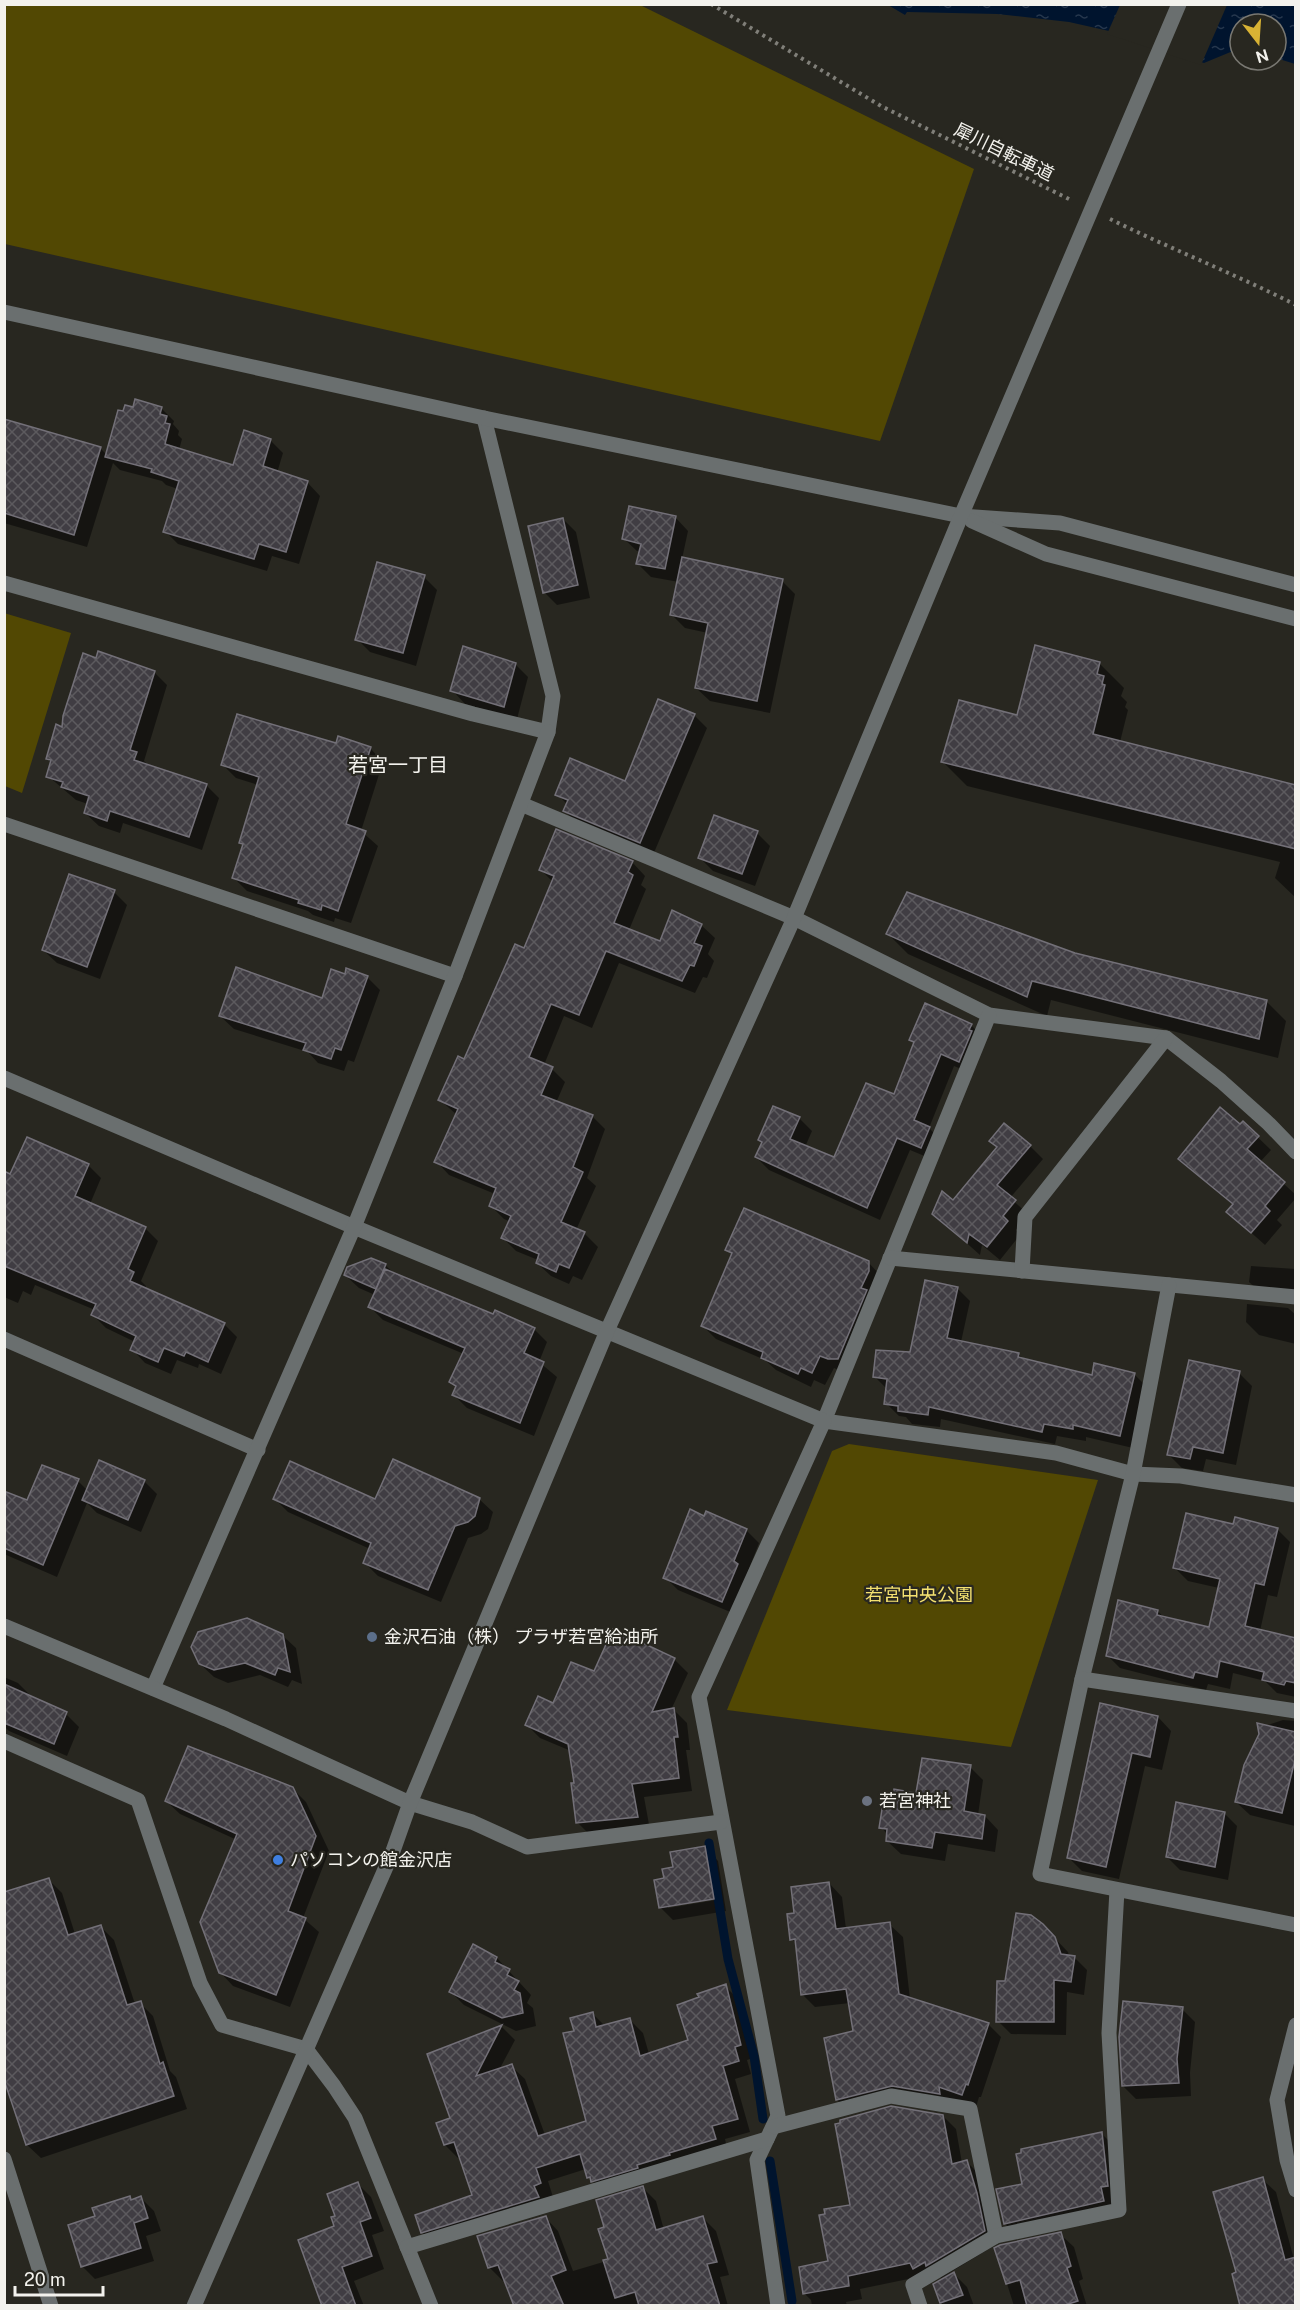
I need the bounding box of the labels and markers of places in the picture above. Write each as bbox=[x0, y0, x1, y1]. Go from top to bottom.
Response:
place label: 金沢石油（株） プラザ若宮給油所 bbox=[384, 1626, 658, 1647]
marker: 金沢石油（株） プラザ若宮給油所 bbox=[365, 1630, 379, 1644]
place label: 若宮神社 bbox=[879, 1790, 951, 1811]
marker: 若宮神社 bbox=[860, 1794, 874, 1808]
place label: パソコンの館金沢店 bbox=[290, 1849, 452, 1870]
marker: パソコンの館金沢店 bbox=[271, 1853, 285, 1867]

